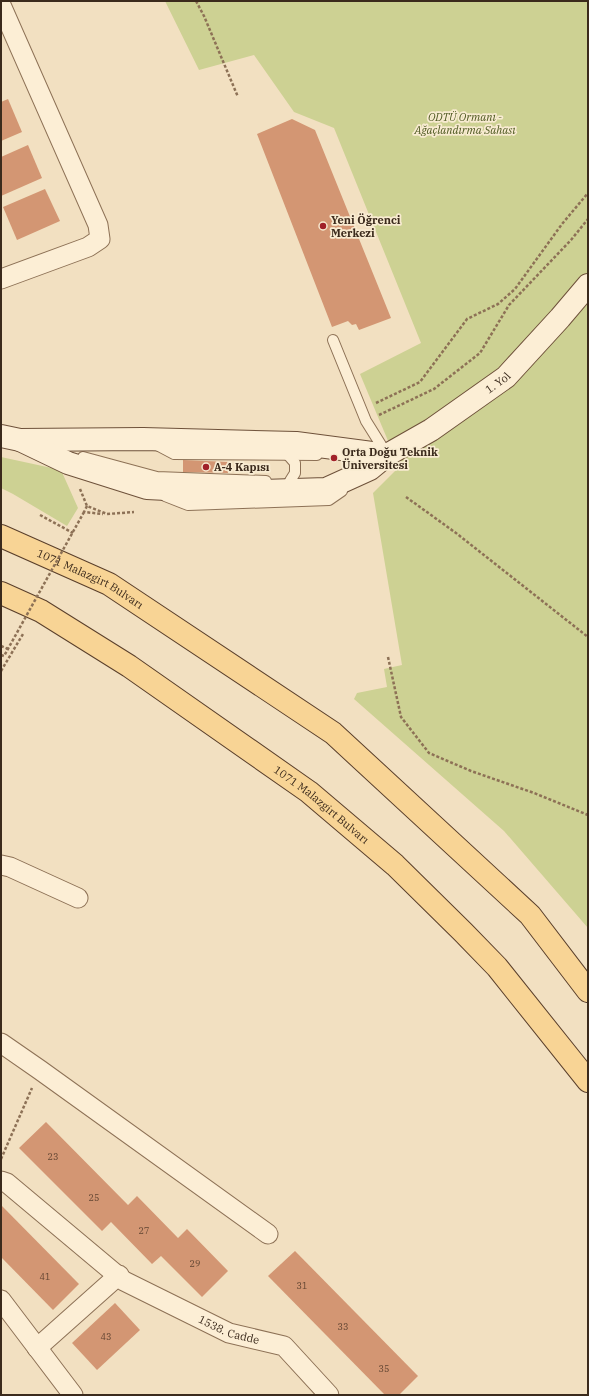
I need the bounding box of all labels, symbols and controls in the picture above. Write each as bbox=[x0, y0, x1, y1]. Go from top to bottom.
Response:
park label: ODTÜ Ormanı - Ağaçlandırma Sahası bbox=[413, 110, 516, 137]
place label: Yeni Öğrenci Merkezi bbox=[331, 213, 401, 240]
marker: Yeni Öğrenci Merkezi bbox=[318, 221, 328, 231]
street label: 1. Yol bbox=[482, 369, 514, 397]
place label: Orta Doğu Teknik Üniversitesi bbox=[342, 445, 438, 472]
marker: Orta Doğu Teknik Üniversitesi bbox=[329, 453, 339, 463]
place label: A-4 Kapısı bbox=[214, 460, 270, 474]
marker: A-4 Kapısı bbox=[201, 462, 211, 472]
street label: 1071 Malazgirt Bulvarı bbox=[35, 546, 146, 612]
street label: 1071 Malazgirt Bulvarı bbox=[271, 763, 372, 847]
house number: 23 bbox=[48, 1151, 58, 1162]
house number: 25 bbox=[89, 1192, 99, 1203]
house number: 27 bbox=[139, 1225, 149, 1236]
house number: 29 bbox=[190, 1258, 200, 1269]
house number: 41 bbox=[40, 1271, 50, 1282]
house number: 31 bbox=[297, 1280, 307, 1291]
street label: 1538. Cadde bbox=[196, 1312, 261, 1347]
house number: 33 bbox=[338, 1321, 348, 1332]
house number: 43 bbox=[101, 1331, 111, 1342]
house number: 35 bbox=[379, 1363, 389, 1374]

